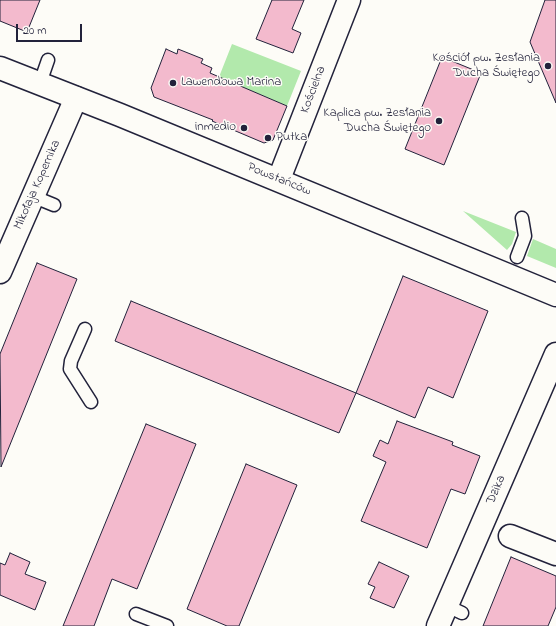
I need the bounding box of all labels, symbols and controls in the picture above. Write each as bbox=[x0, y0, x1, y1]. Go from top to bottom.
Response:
scale bar bbox=[18, 16, 84, 42]
text: 20 m bbox=[23, 22, 46, 40]
place label: Kościół pw. Zesłania Ducha Świętego bbox=[433, 51, 540, 82]
marker: Kościół pw. Zesłania Ducha Świętego bbox=[543, 61, 553, 71]
street label: Kościelna bbox=[298, 64, 330, 116]
place label: Lawendowa Marina bbox=[181, 75, 281, 91]
marker: Lawendowa Marina bbox=[168, 78, 178, 88]
place label: Kaplica pw. Zesłania Ducha Świętego bbox=[323, 106, 431, 137]
marker: Kaplica pw. Zesłania Ducha Świętego bbox=[434, 116, 444, 126]
place label: inmedio bbox=[195, 120, 236, 136]
marker: inmedio bbox=[239, 123, 249, 133]
place label: Putka bbox=[276, 130, 307, 146]
marker: Putka bbox=[263, 133, 273, 143]
street label: Mikołaja Kopernika bbox=[11, 138, 65, 232]
street label: Powstańców bbox=[245, 160, 313, 200]
street label: Dzika bbox=[484, 473, 510, 507]

